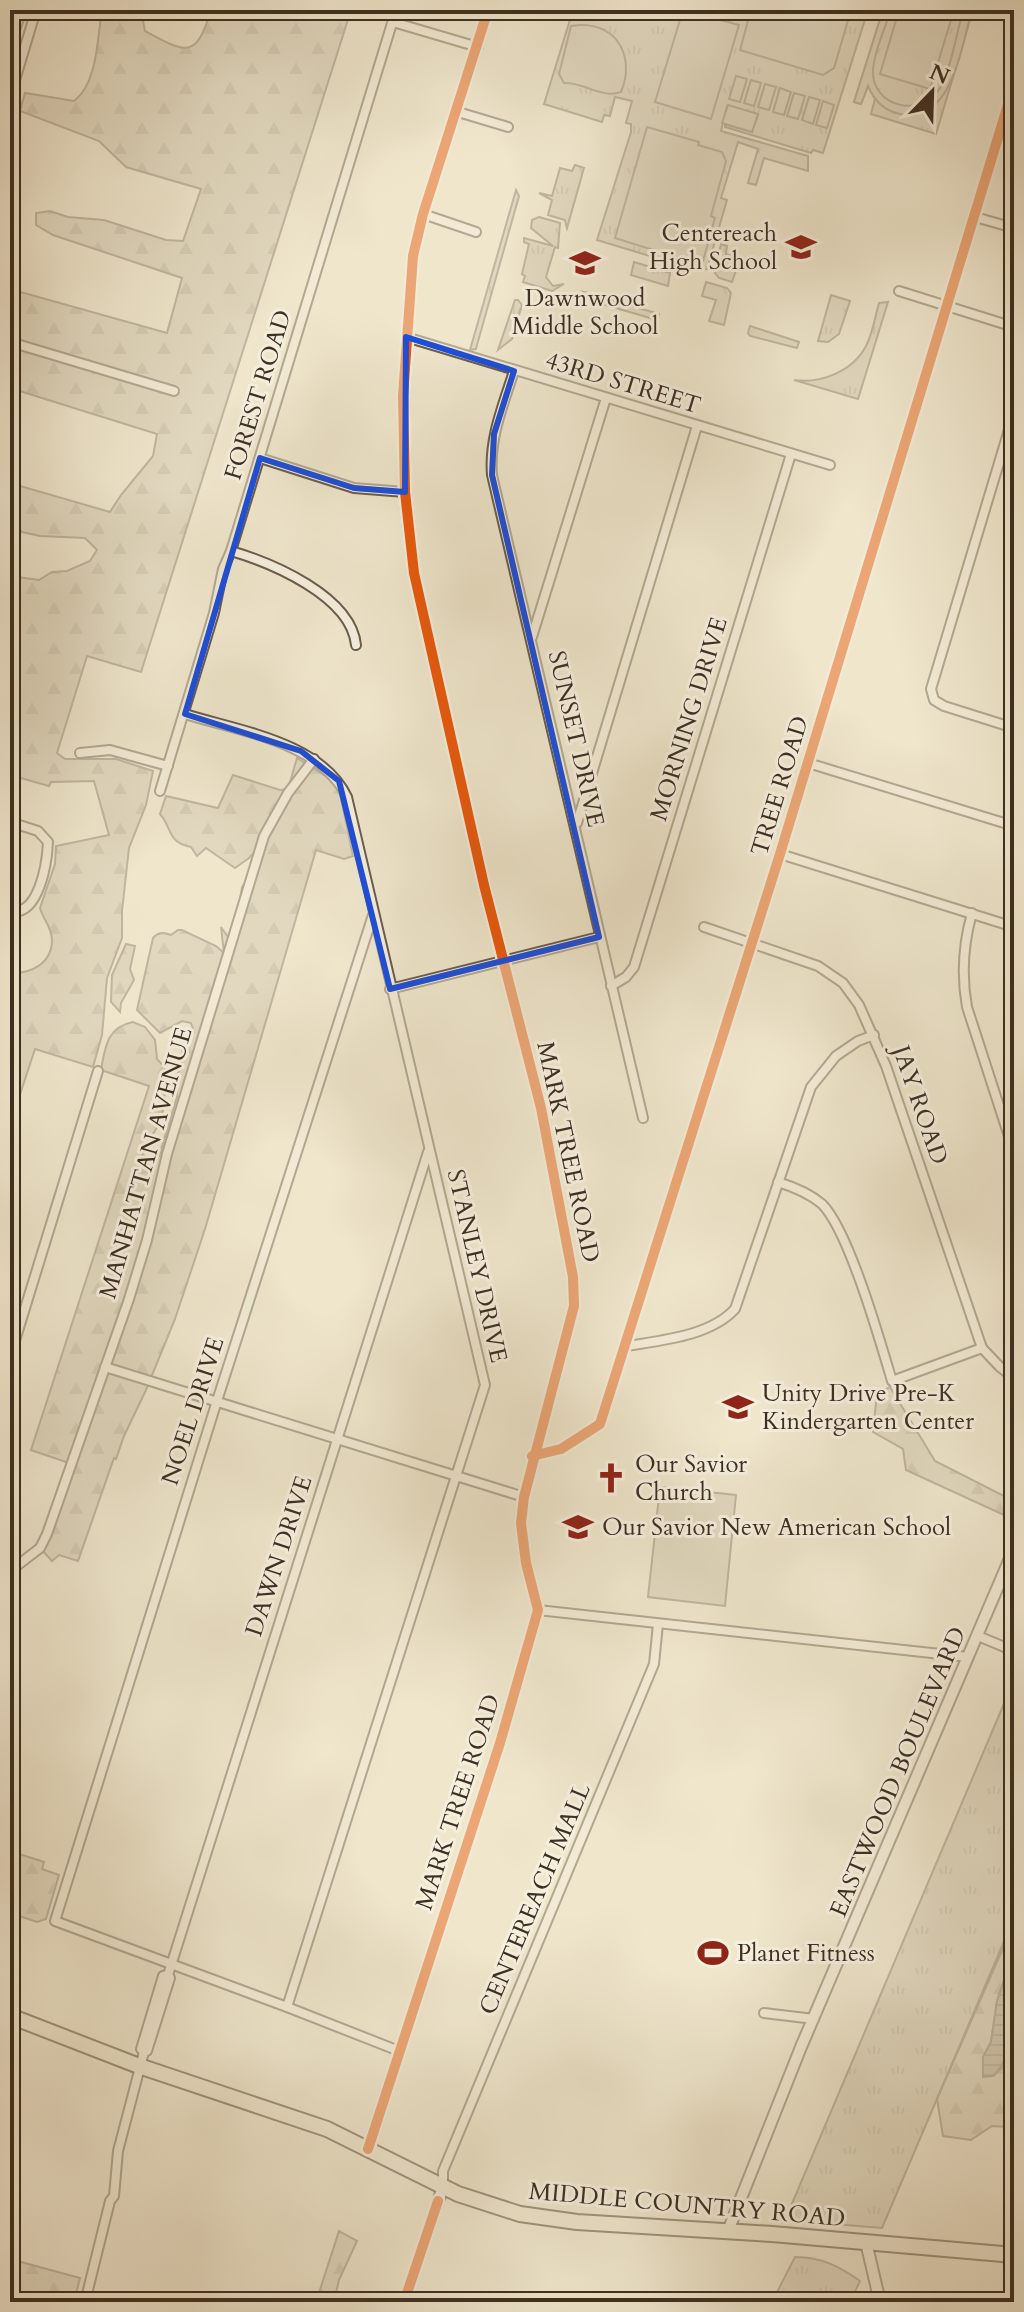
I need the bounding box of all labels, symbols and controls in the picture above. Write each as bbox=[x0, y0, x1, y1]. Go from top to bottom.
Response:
north arrow bbox=[892, 52, 972, 132]
text: N bbox=[925, 57, 954, 92]
place label: Centereach High School bbox=[649, 217, 777, 278]
school or university icon: Centereach High School bbox=[784, 230, 818, 264]
school or university icon: Dawnwood Middle School bbox=[568, 246, 602, 280]
place label: Dawnwood Middle School bbox=[512, 282, 658, 343]
street label: FOREST ROAD bbox=[217, 306, 299, 484]
street label: 43RD STREET bbox=[541, 344, 705, 422]
street label: MORNING DRIVE bbox=[642, 613, 736, 825]
street label: SUNSET DRIVE bbox=[540, 648, 612, 830]
street label: TREE ROAD bbox=[743, 712, 817, 860]
street label: MANHATTAN AVENUE bbox=[91, 1023, 201, 1303]
street label: JAY ROAD bbox=[883, 1038, 956, 1169]
street label: MARK TREE ROAD bbox=[528, 1039, 608, 1265]
street label: STANLEY DRIVE bbox=[439, 1166, 515, 1366]
street label: NOEL DRIVE bbox=[154, 1333, 232, 1489]
place label: Unity Drive Pre-K Kindergarten Center bbox=[762, 1377, 974, 1438]
school or university icon: Unity Drive Pre-K Kindergarten Center bbox=[721, 1390, 755, 1424]
place label: Our Savior Church bbox=[635, 1448, 747, 1509]
church icon: Our Savior Church bbox=[594, 1461, 628, 1495]
street label: DAWN DRIVE bbox=[238, 1472, 320, 1640]
school or university icon: Our Savior New American School bbox=[561, 1510, 595, 1544]
place label: Our Savior New American School bbox=[602, 1511, 951, 1544]
street label: EASTWOOD BOULEVARD bbox=[822, 1622, 974, 1922]
street label: MARK TREE ROAD bbox=[408, 1690, 508, 1914]
street label: CENTEREACH MALL bbox=[471, 1778, 599, 2020]
sports icon: Planet Fitness bbox=[696, 1936, 730, 1970]
place label: Planet Fitness bbox=[737, 1937, 875, 1970]
street label: MIDDLE COUNTRY ROAD bbox=[528, 2175, 846, 2235]

